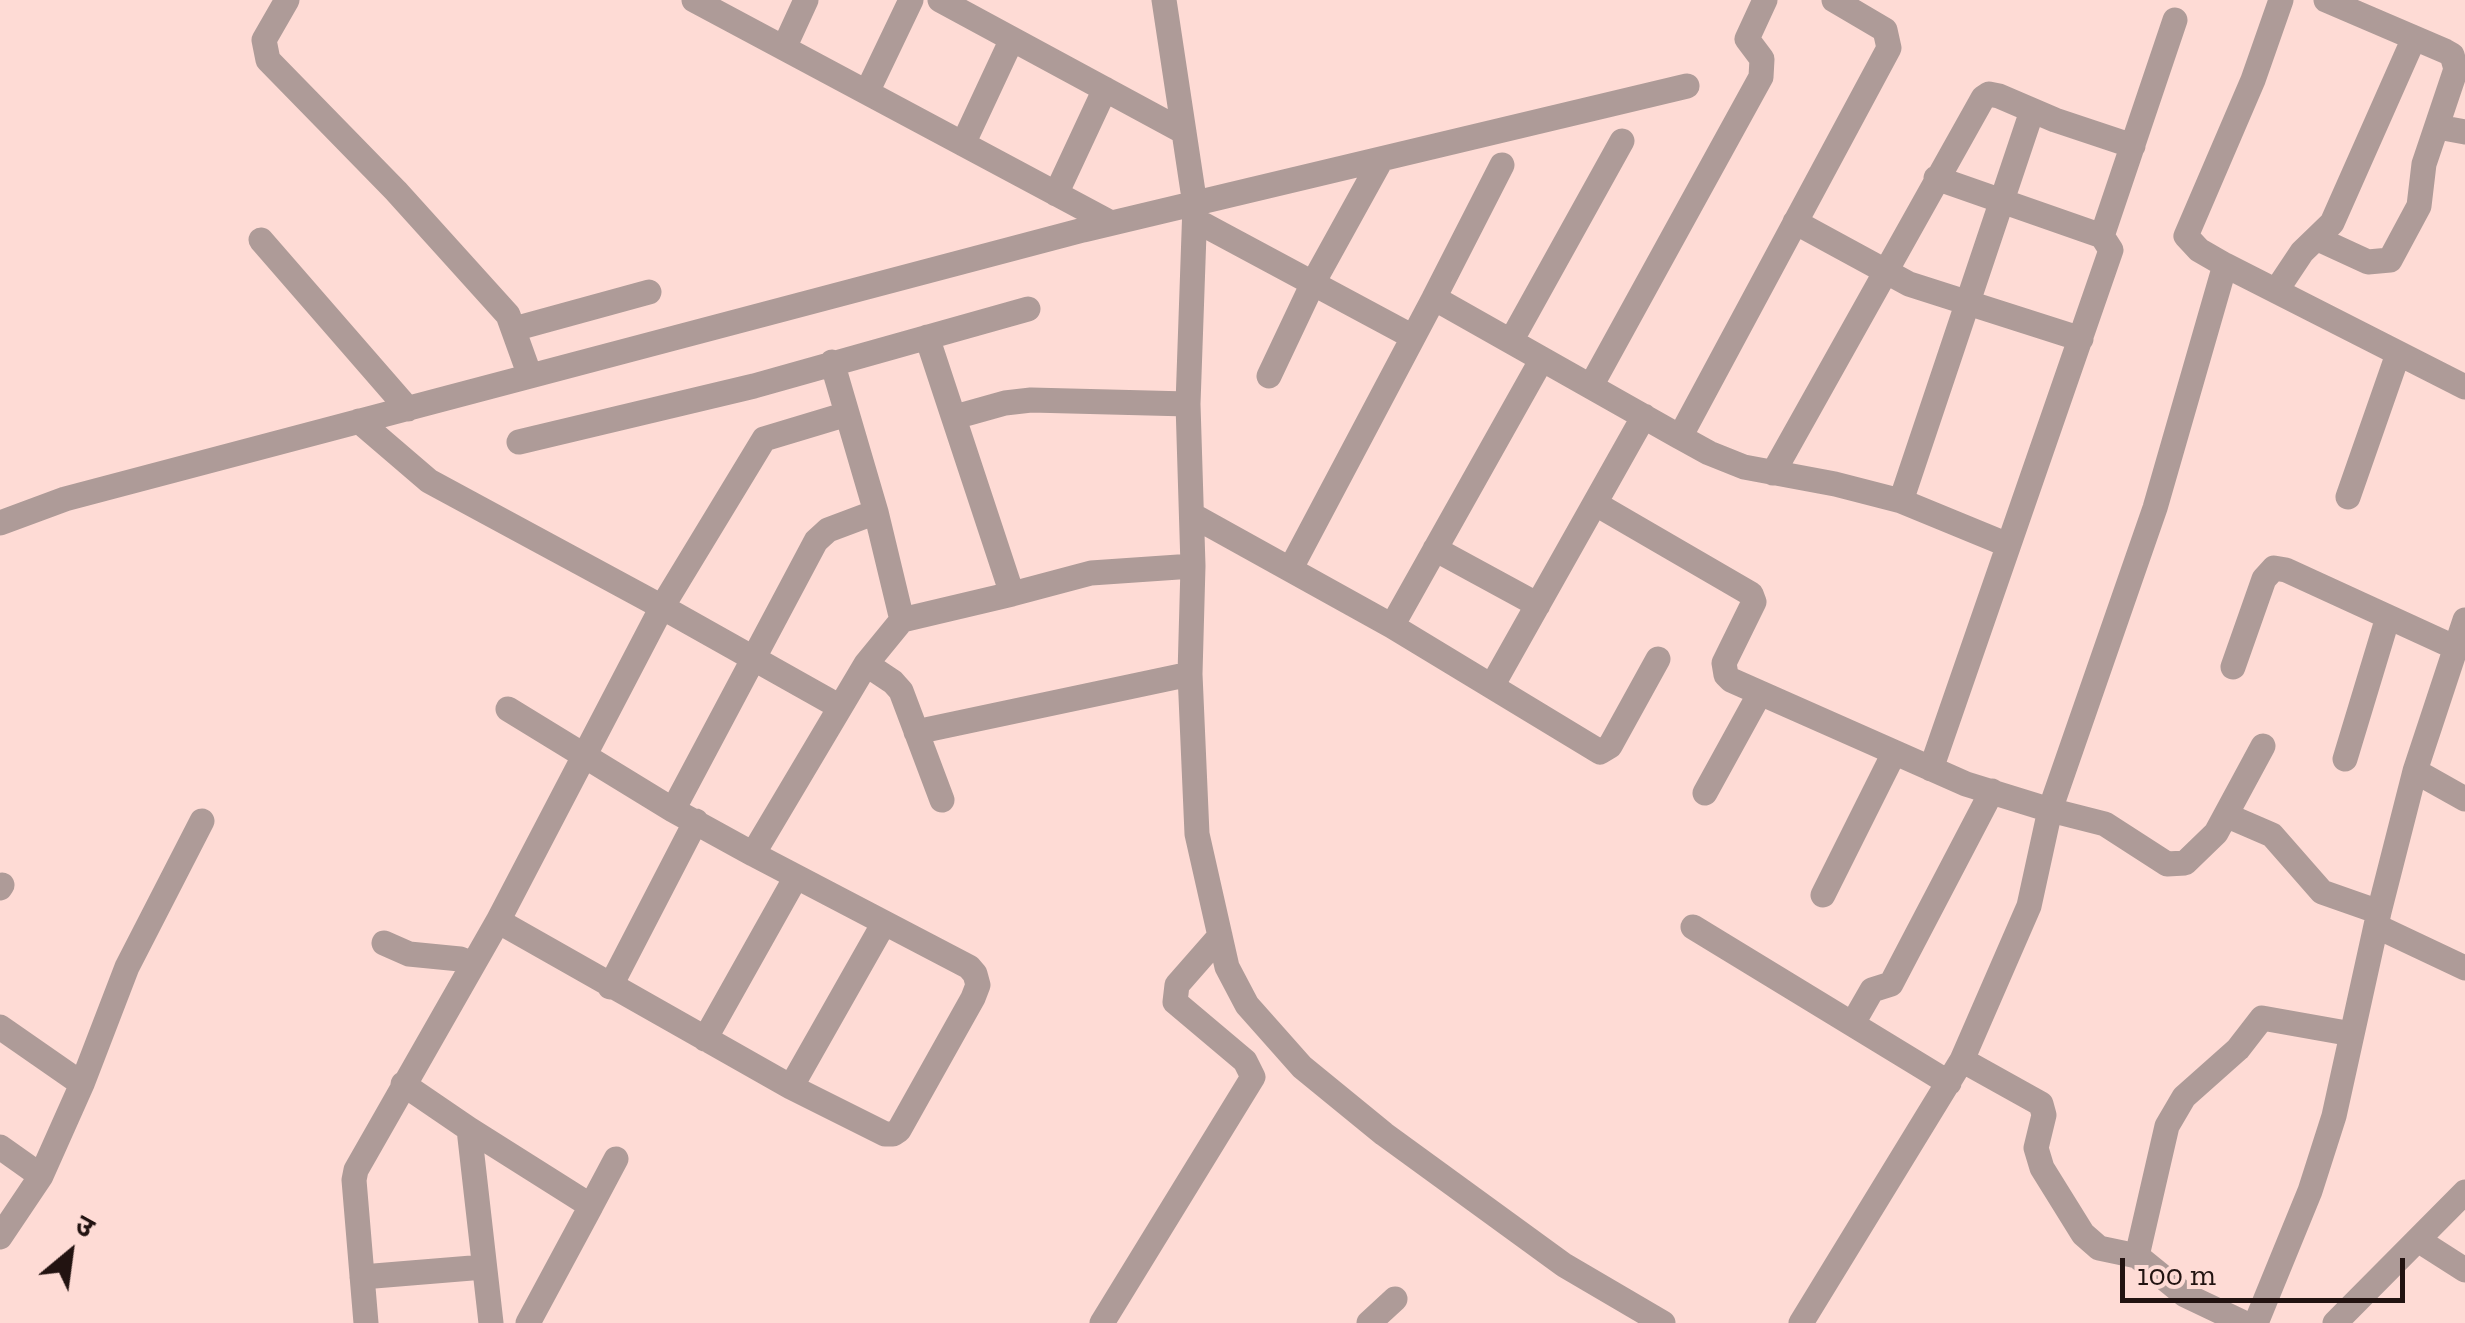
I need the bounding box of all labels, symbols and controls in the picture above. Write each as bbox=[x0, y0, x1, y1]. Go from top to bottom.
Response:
north arrow bbox=[20, 1203, 120, 1303]
text: उ bbox=[70, 1208, 100, 1245]
scale bar bbox=[2125, 1238, 2410, 1300]
text: 100 m bbox=[2137, 1257, 2216, 1293]

